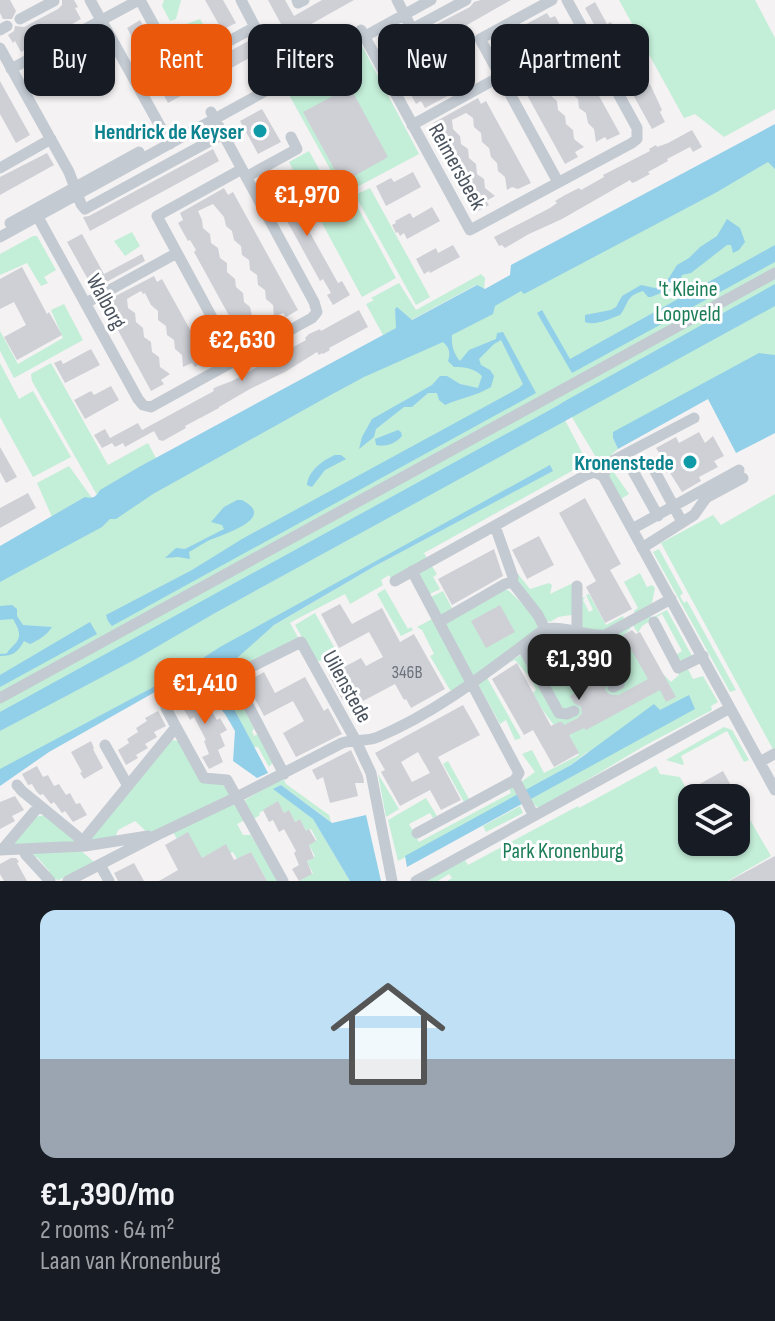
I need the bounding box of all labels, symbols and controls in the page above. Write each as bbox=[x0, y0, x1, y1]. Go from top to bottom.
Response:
chip: Buy bbox=[24, 24, 115, 96]
chip: Rent bbox=[131, 24, 232, 96]
chip: Filters bbox=[248, 24, 362, 96]
chip: New bbox=[378, 24, 475, 96]
chip: Apartment bbox=[491, 24, 649, 96]
place label: Hendrick de Keyser bbox=[94, 119, 244, 146]
street label: Reimersbeek bbox=[422, 119, 492, 215]
marker: Hendrick de Keyser bbox=[251, 122, 269, 140]
pin: €1,970 bbox=[242, 170, 372, 238]
text: €1,970 bbox=[274, 180, 340, 211]
street label: Walborg bbox=[80, 269, 132, 334]
park label: 't Kleine Loopveld bbox=[655, 276, 721, 328]
pin: €2,630 bbox=[177, 315, 307, 383]
text: €2,630 bbox=[208, 325, 276, 356]
place label: Kronenstede bbox=[574, 450, 674, 477]
marker: Kronenstede bbox=[681, 453, 699, 471]
pin: €1,390 bbox=[514, 634, 644, 702]
text: €1,390 bbox=[546, 644, 612, 675]
street label: Uilenstede bbox=[316, 646, 378, 728]
pin: €1,410 bbox=[140, 658, 270, 726]
house number: 346B bbox=[392, 662, 423, 683]
text: €1,410 bbox=[172, 668, 238, 699]
map controls bbox=[678, 784, 750, 856]
button: layers bbox=[678, 784, 750, 856]
park label: Park Kronenburg bbox=[502, 838, 624, 865]
icon: home bbox=[316, 962, 460, 1106]
text: €1,390/mo bbox=[40, 1174, 175, 1215]
text: 2 rooms · 64 m² bbox=[40, 1215, 175, 1246]
text: Laan van Kronenburg bbox=[40, 1246, 221, 1277]

